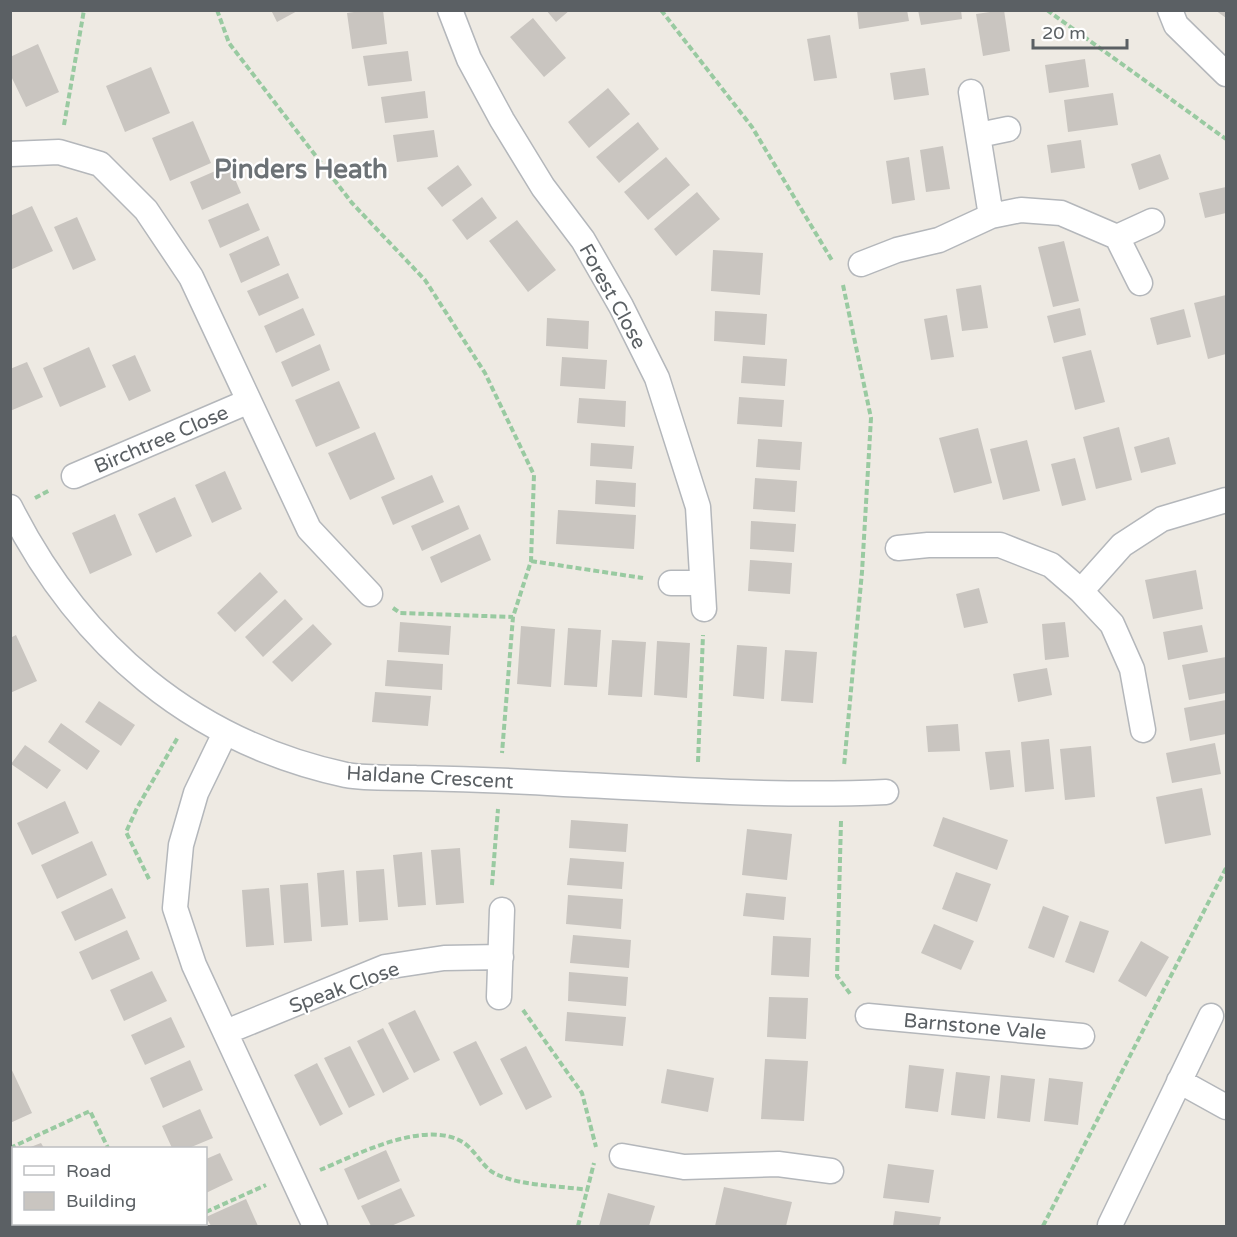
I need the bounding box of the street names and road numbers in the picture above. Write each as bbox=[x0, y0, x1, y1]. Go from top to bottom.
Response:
street label: Forest Close bbox=[573, 240, 651, 353]
street label: Birchtree Close bbox=[91, 401, 232, 479]
street label: Haldane Crescent bbox=[346, 762, 515, 794]
street label: Speak Close bbox=[286, 957, 403, 1019]
street label: Barnstone Vale bbox=[903, 1009, 1047, 1045]

